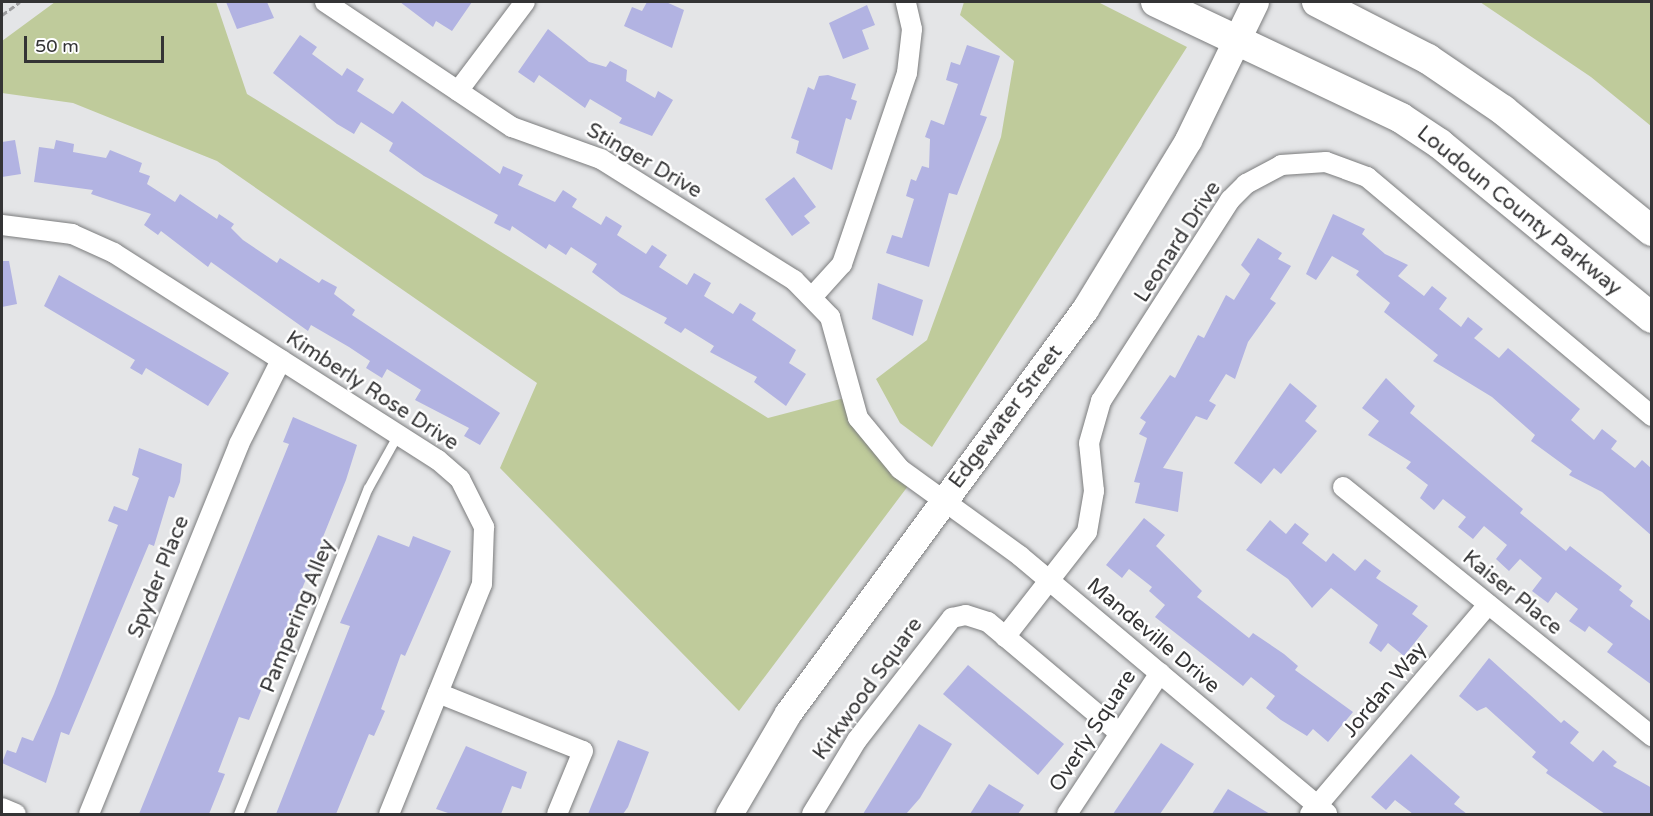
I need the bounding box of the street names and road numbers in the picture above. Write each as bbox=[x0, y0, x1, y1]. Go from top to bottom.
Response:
street label: Stinger Drive bbox=[582, 118, 706, 204]
street label: Loudoun County Parkway bbox=[1412, 121, 1626, 301]
street label: Leonard Drive bbox=[1129, 177, 1227, 307]
street label: Kimberly Rose Drive bbox=[281, 326, 463, 456]
street label: Edgewater Street bbox=[944, 340, 1068, 494]
street label: Spyder Place bbox=[123, 512, 195, 642]
street label: Pampering Alley bbox=[256, 535, 340, 697]
street label: Kaiser Place bbox=[1457, 545, 1567, 641]
street label: Mandeville Drive bbox=[1081, 573, 1225, 699]
street label: Kirkwood Square bbox=[808, 613, 928, 765]
street label: Jordan Way bbox=[1338, 637, 1432, 743]
street label: Overly Square bbox=[1044, 665, 1142, 797]

